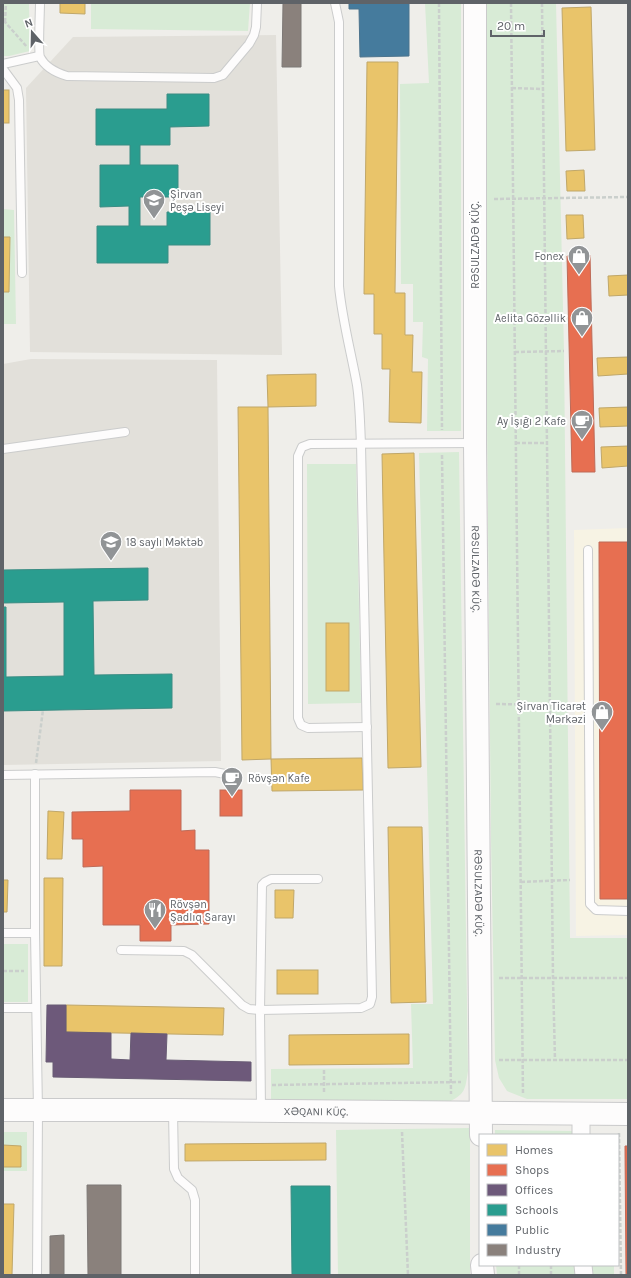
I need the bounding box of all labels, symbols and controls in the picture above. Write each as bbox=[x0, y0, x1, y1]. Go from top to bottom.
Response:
north arrow bbox=[12, 12, 52, 52]
scale bar bbox=[491, 12, 544, 38]
text: N bbox=[23, 16, 35, 31]
text: 20 m bbox=[497, 19, 525, 33]
school or university icon: Şirvan Peşə Liseyi bbox=[141, 187, 167, 220]
place label: Şirvan Peşə Liseyi bbox=[170, 188, 225, 214]
street label: RƏSULZADƏ KÜÇ. bbox=[468, 201, 482, 289]
shop icon: Fonex bbox=[566, 243, 592, 276]
place label: Fonex bbox=[535, 250, 564, 263]
shop icon: Aelita Gözəllik bbox=[569, 305, 595, 338]
place label: Aelita Gözəllik bbox=[495, 312, 566, 325]
cafe icon: Ay İşığı 2 Kafe bbox=[569, 408, 595, 441]
place label: Ay İşığı 2 Kafe bbox=[497, 414, 566, 428]
street label: RƏSULZADƏ KÜÇ. bbox=[469, 525, 483, 613]
school or university icon: 18 saylı Məktəb bbox=[98, 529, 124, 562]
place label: 18 saylı Məktəb bbox=[126, 536, 203, 549]
shop icon: Şirvan Ticarət Mərkəzi bbox=[589, 699, 615, 732]
place label: Şirvan Ticarət Mərkəzi bbox=[517, 700, 586, 726]
cafe icon: Rövşən Kafe bbox=[219, 765, 245, 798]
place label: Rövşən Kafe bbox=[248, 772, 310, 785]
street label: RƏSULZADƏ KÜÇ. bbox=[472, 849, 486, 937]
restaurant icon: Rövşən Şadlıq Sarayı bbox=[142, 897, 168, 930]
place label: Rövşən Şadlıq Sarayı bbox=[170, 898, 236, 924]
street label: XƏQANI KÜÇ. bbox=[284, 1104, 348, 1119]
legend bbox=[479, 1134, 619, 1266]
text: Homes bbox=[515, 1143, 553, 1157]
text: Shops bbox=[515, 1163, 549, 1177]
text: Offices bbox=[515, 1183, 553, 1197]
text: Schools bbox=[515, 1203, 558, 1217]
text: Public bbox=[515, 1223, 549, 1237]
text: Industry bbox=[515, 1243, 561, 1257]

